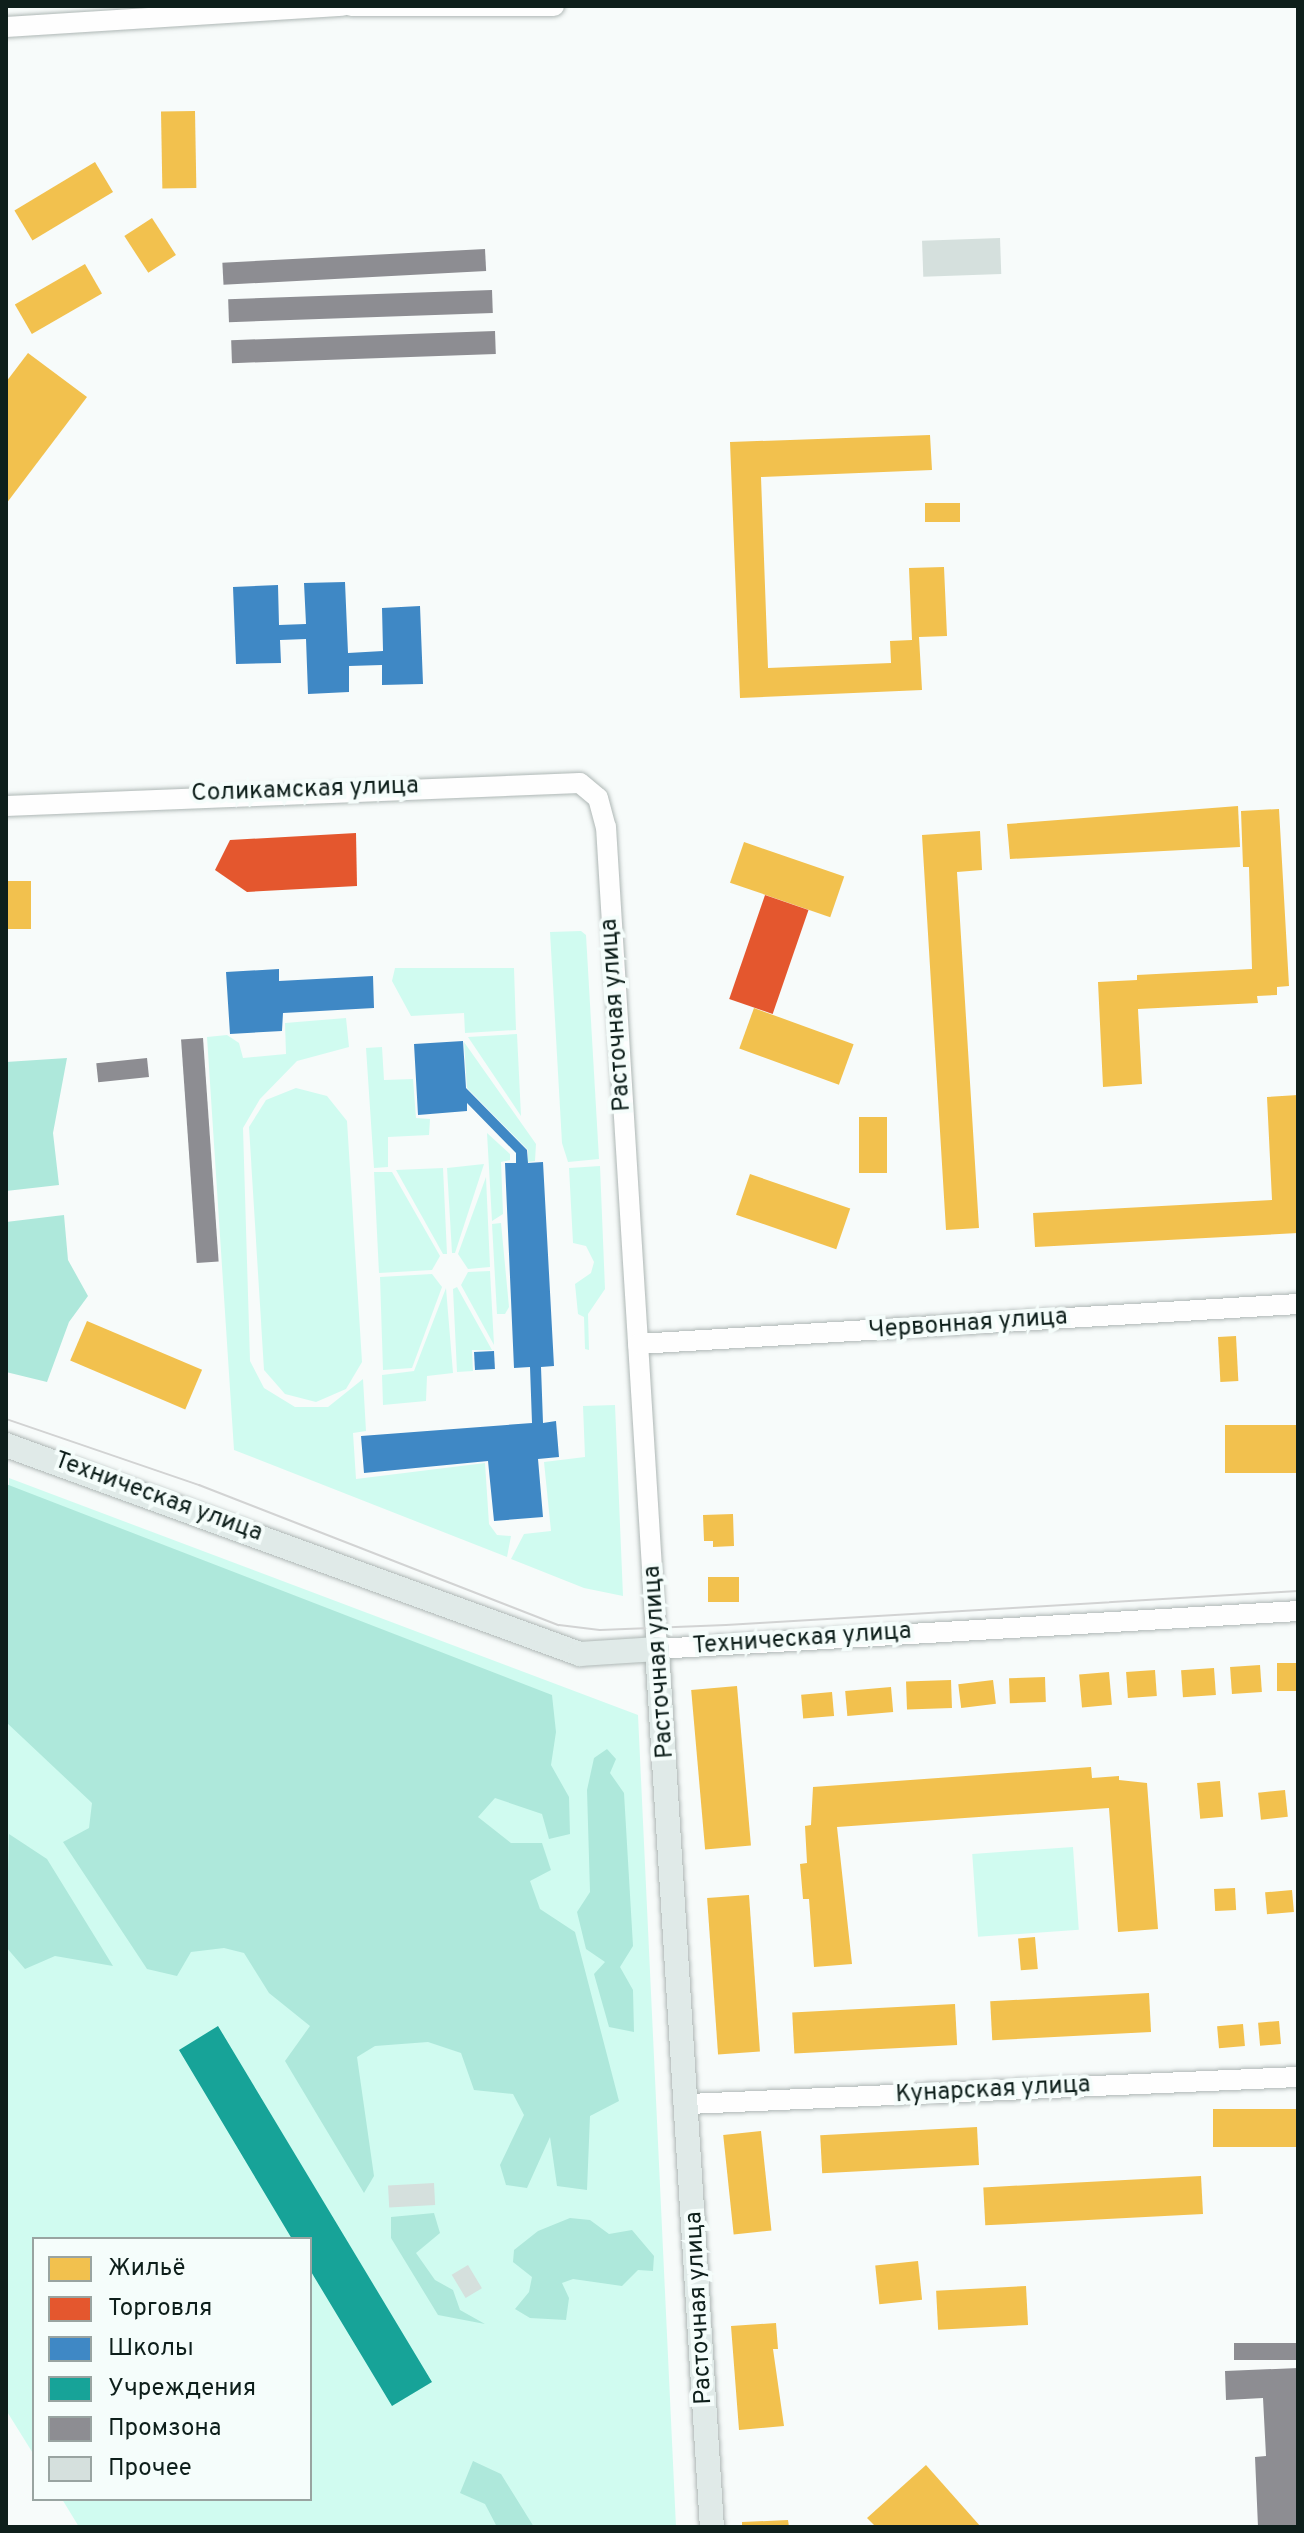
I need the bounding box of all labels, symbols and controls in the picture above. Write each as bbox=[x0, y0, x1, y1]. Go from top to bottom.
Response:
street label: Соликамская улица bbox=[191, 773, 419, 809]
street label: Расточная улица bbox=[596, 918, 638, 1112]
street label: Червонная улица bbox=[867, 1304, 1069, 1346]
street label: Техническая улица bbox=[50, 1447, 266, 1549]
street label: Расточная улица bbox=[639, 1565, 681, 1759]
street label: Техническая улица bbox=[692, 1618, 912, 1662]
street label: Кунарская улица bbox=[895, 2072, 1091, 2110]
street label: Расточная улица bbox=[681, 2211, 719, 2405]
legend bbox=[32, 2237, 312, 2501]
text: Жильё bbox=[108, 2254, 185, 2284]
text: Торговля bbox=[108, 2294, 212, 2324]
text: Школы bbox=[108, 2334, 194, 2364]
text: Учреждения bbox=[108, 2374, 256, 2404]
text: Промзона bbox=[108, 2414, 221, 2444]
text: Прочее bbox=[108, 2454, 192, 2484]

